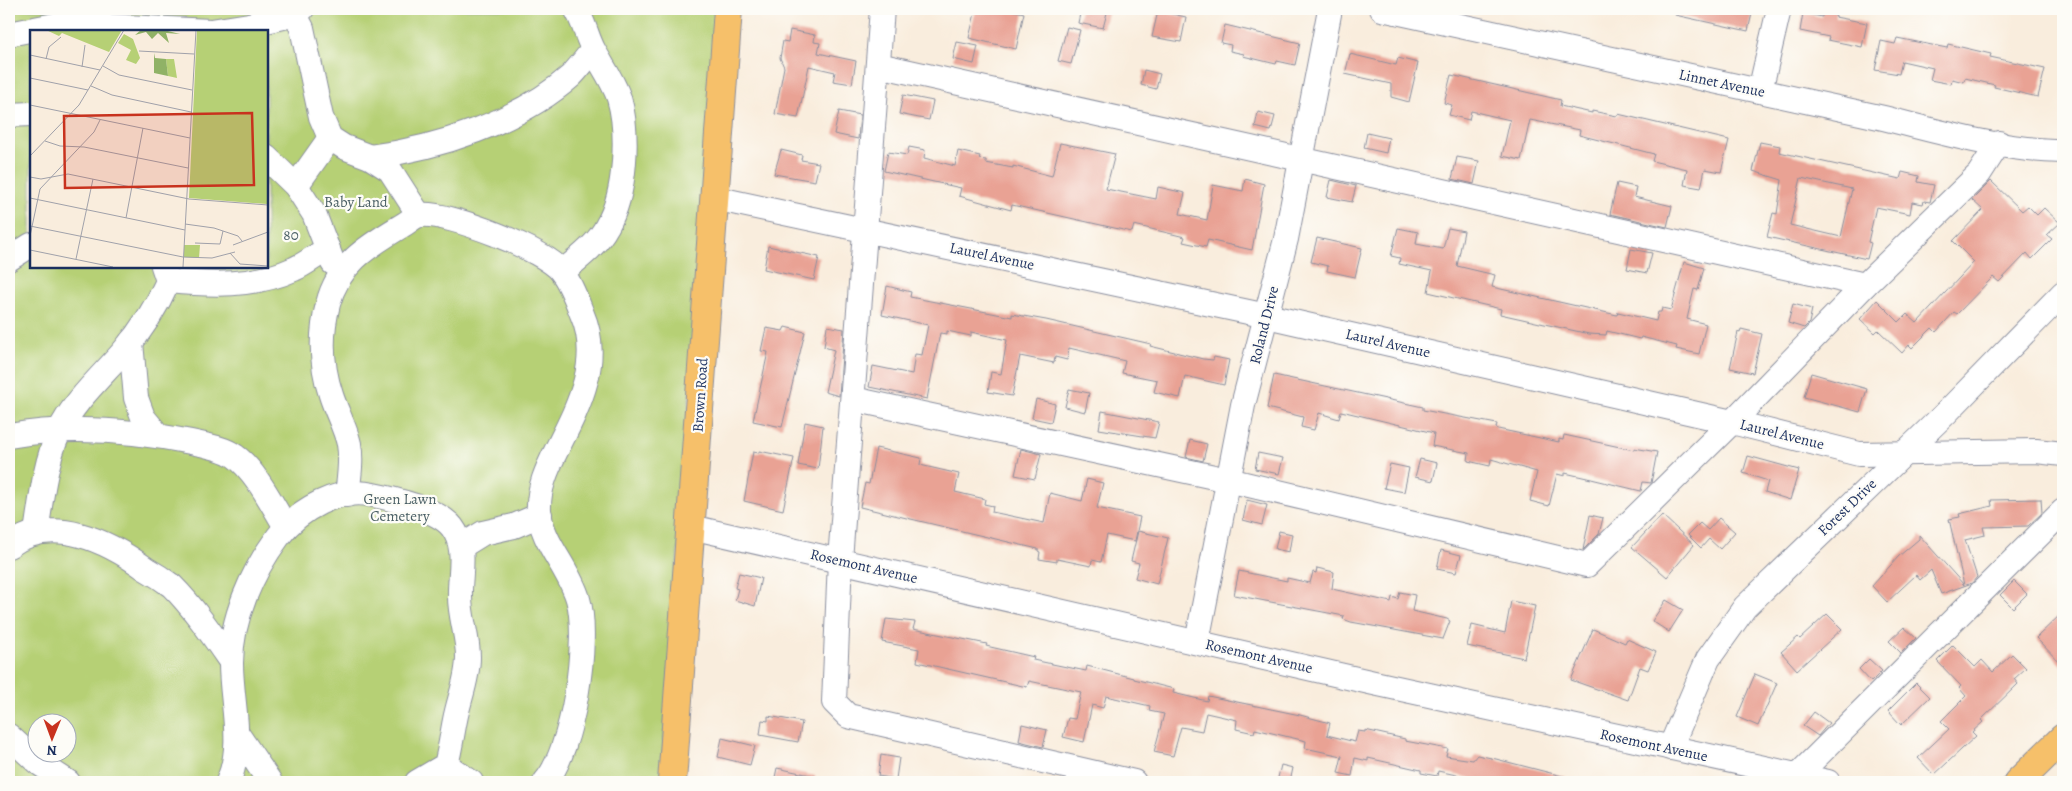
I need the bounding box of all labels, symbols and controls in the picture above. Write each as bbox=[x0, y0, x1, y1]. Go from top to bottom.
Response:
inset map bbox=[30, 30, 268, 268]
street label: Linnet Avenue bbox=[1677, 64, 1767, 102]
park label: Baby Land bbox=[324, 192, 389, 212]
park label: 80 bbox=[283, 225, 299, 245]
street label: Laurel Avenue bbox=[948, 237, 1037, 275]
street label: Roland Drive bbox=[1245, 284, 1283, 366]
street label: Laurel Avenue bbox=[1344, 324, 1433, 363]
street label: Brown Road bbox=[687, 356, 713, 433]
street label: Laurel Avenue bbox=[1738, 414, 1827, 454]
street label: Forest Drive bbox=[1813, 474, 1881, 540]
park label: Green Lawn Cemetery bbox=[363, 489, 437, 526]
street label: Rosemont Avenue bbox=[808, 544, 920, 588]
street label: Rosemont Avenue bbox=[1203, 634, 1315, 678]
north arrow bbox=[28, 714, 78, 764]
street label: Rosemont Avenue bbox=[1598, 724, 1710, 766]
text: N bbox=[47, 741, 57, 760]

